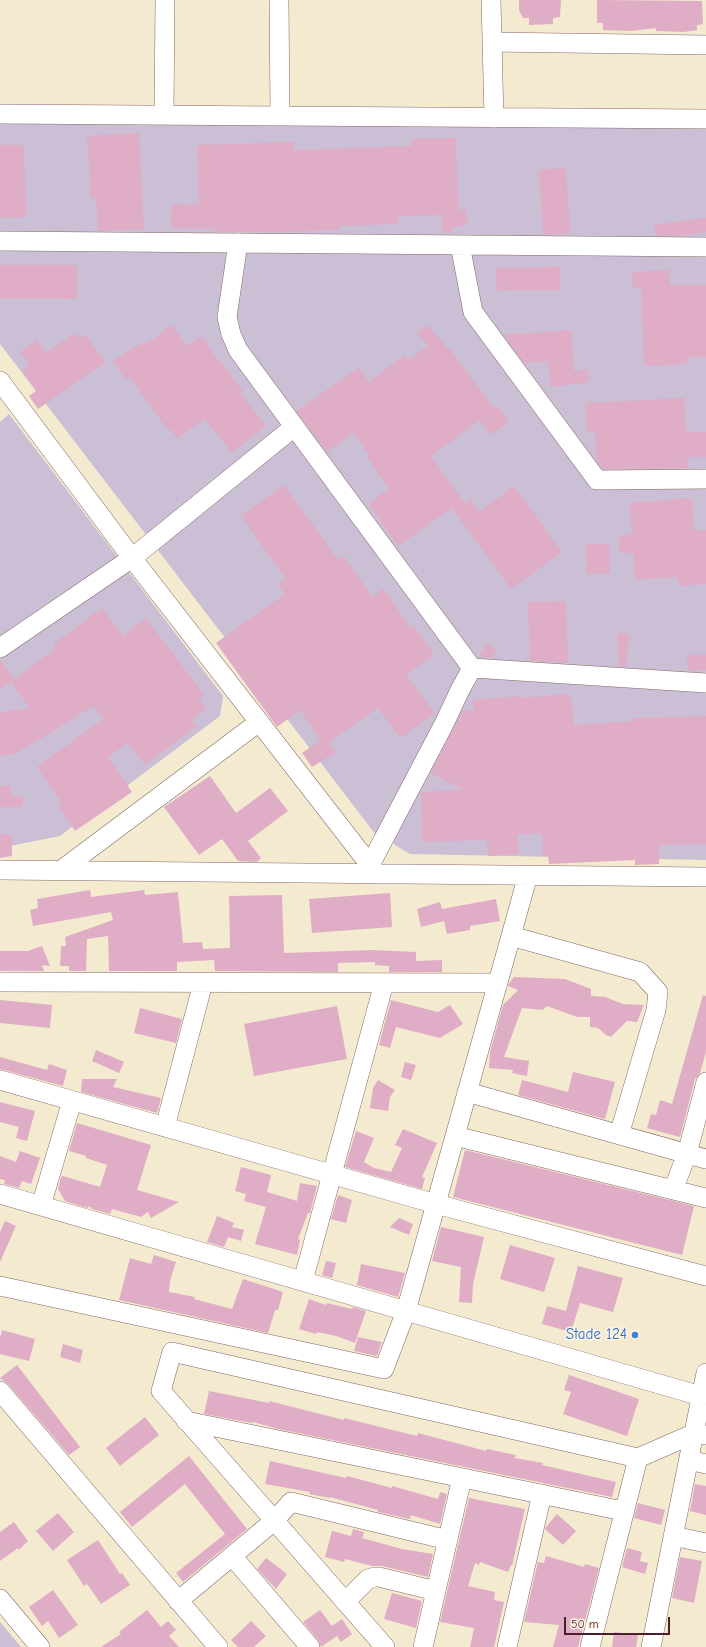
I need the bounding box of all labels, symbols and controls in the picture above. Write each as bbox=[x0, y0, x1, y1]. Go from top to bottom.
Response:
place label: Stade 124 bbox=[566, 1326, 627, 1344]
marker: Stade 124 bbox=[630, 1330, 640, 1340]
scale bar bbox=[566, 1609, 672, 1635]
text: 50 m bbox=[571, 1617, 599, 1631]

